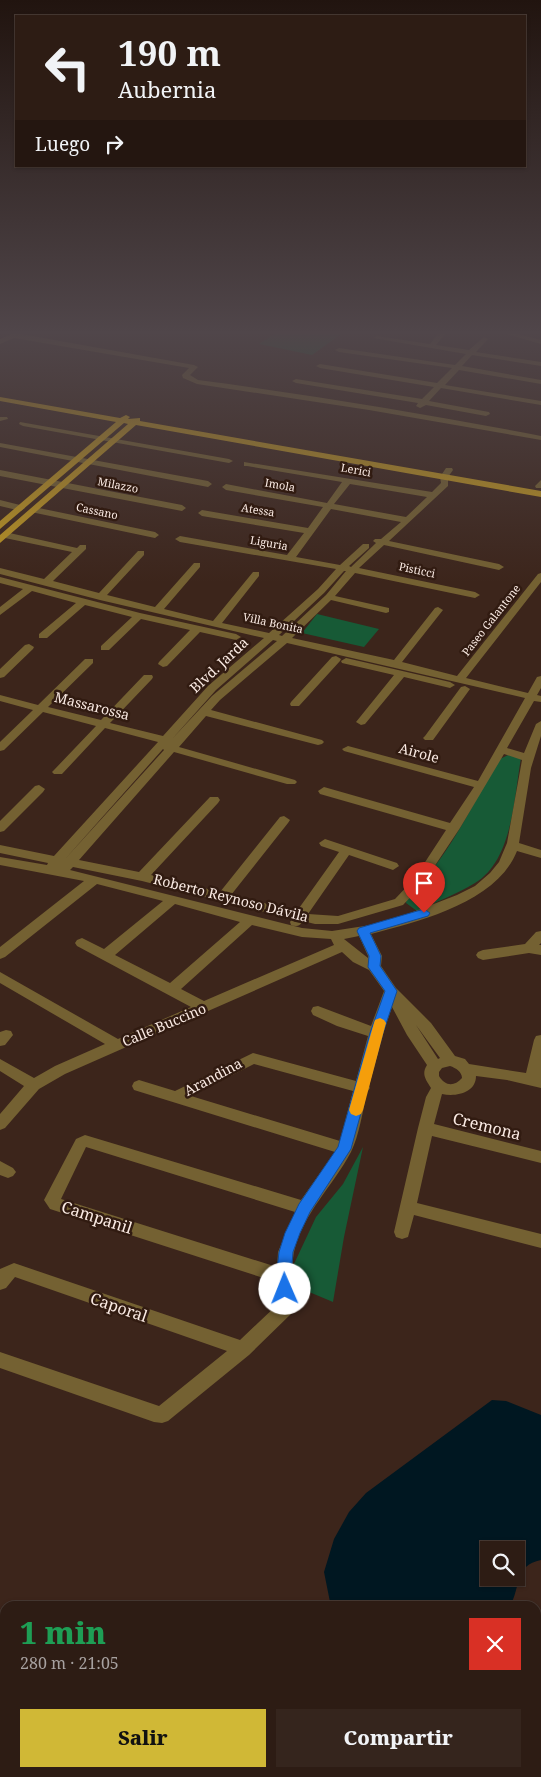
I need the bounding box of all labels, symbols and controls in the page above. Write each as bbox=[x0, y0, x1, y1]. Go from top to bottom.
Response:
text: 190 m bbox=[118, 29, 221, 76]
icon: left bbox=[35, 35, 100, 100]
text: Aubernia bbox=[118, 74, 216, 104]
icon: right bbox=[100, 130, 128, 158]
text: Luego bbox=[35, 131, 90, 157]
street label: Lerici bbox=[340, 459, 373, 480]
street label: Milazzo bbox=[97, 473, 140, 496]
street label: Imola bbox=[264, 474, 296, 495]
street label: Cassano bbox=[75, 499, 119, 522]
street label: Atessa bbox=[240, 499, 276, 520]
street label: Liguria bbox=[249, 532, 289, 553]
street label: Pisticci bbox=[398, 558, 437, 581]
street label: Paseo Galantone bbox=[458, 581, 523, 659]
street label: Villa Bonita bbox=[242, 609, 305, 636]
street label: Blvd. Jarda bbox=[185, 633, 252, 697]
street label: Massarossa bbox=[53, 687, 132, 724]
street label: Airole bbox=[397, 738, 441, 767]
pin bbox=[403, 862, 445, 913]
street label: Roberto Reynoso Dávila bbox=[152, 869, 311, 926]
icon: arrive bbox=[410, 869, 438, 897]
street label: Calle Buccino bbox=[119, 998, 209, 1051]
street label: Arandina bbox=[180, 1053, 245, 1100]
street label: Cremona bbox=[451, 1107, 523, 1145]
street label: Campanil bbox=[59, 1195, 135, 1239]
position arrow bbox=[258, 1262, 310, 1314]
street label: Caporal bbox=[87, 1287, 151, 1327]
map controls bbox=[480, 1541, 525, 1586]
button: search bbox=[480, 1541, 525, 1586]
text: 1 min bbox=[20, 1612, 106, 1653]
button: close bbox=[469, 1618, 521, 1670]
text: 280 m · 21:05 bbox=[20, 1652, 119, 1674]
button: Salir bbox=[20, 1709, 266, 1767]
button: Compartir bbox=[276, 1709, 521, 1767]

